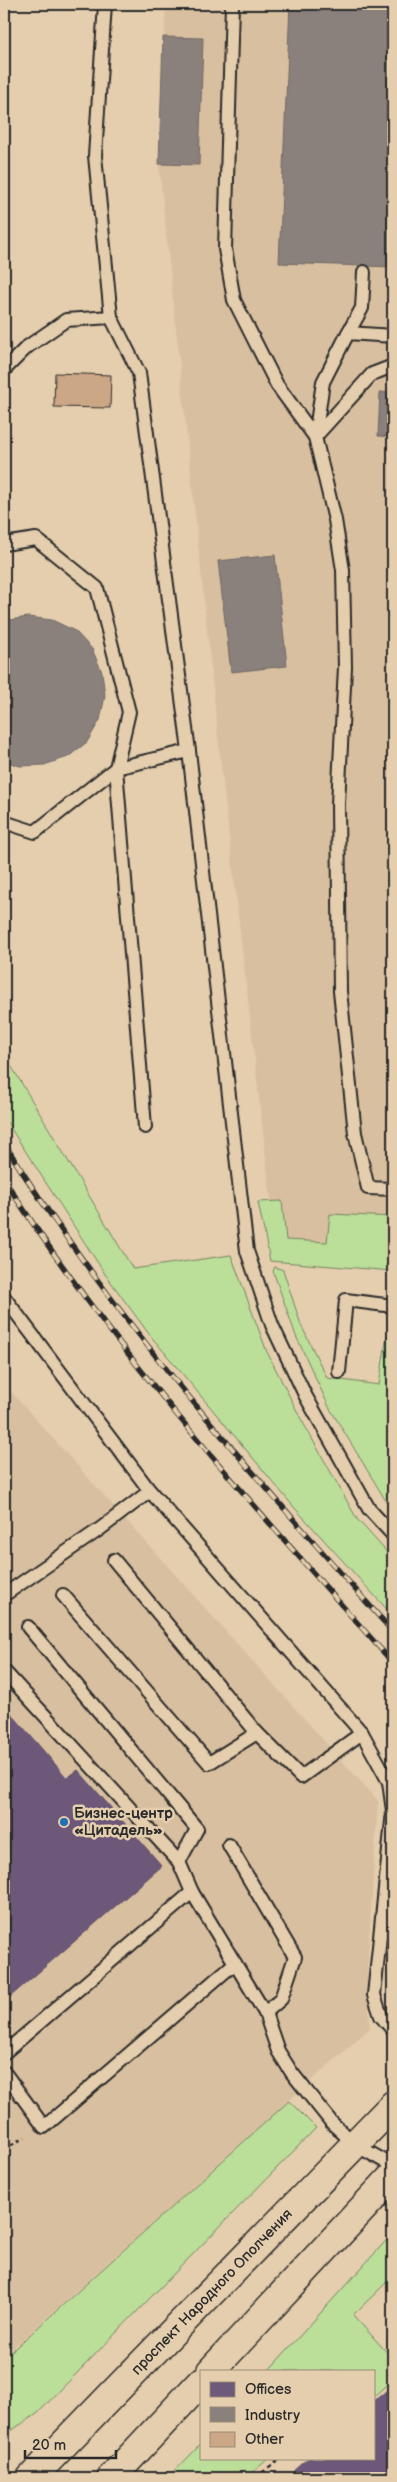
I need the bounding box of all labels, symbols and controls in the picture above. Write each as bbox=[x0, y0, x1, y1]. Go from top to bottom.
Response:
place label: Бизнес-центр «Цитадель» bbox=[74, 1804, 173, 1840]
marker: Бизнес-центр «Цитадель» bbox=[58, 1816, 70, 1828]
street label: проспект Народного Ополчения bbox=[127, 2205, 297, 2379]
legend bbox=[200, 2370, 374, 2460]
text: Offices bbox=[245, 2380, 292, 2399]
text: Industry bbox=[245, 2406, 300, 2425]
scale bar bbox=[25, 2427, 116, 2459]
text: Other bbox=[245, 2430, 284, 2449]
text: 20 m bbox=[32, 2436, 66, 2455]

